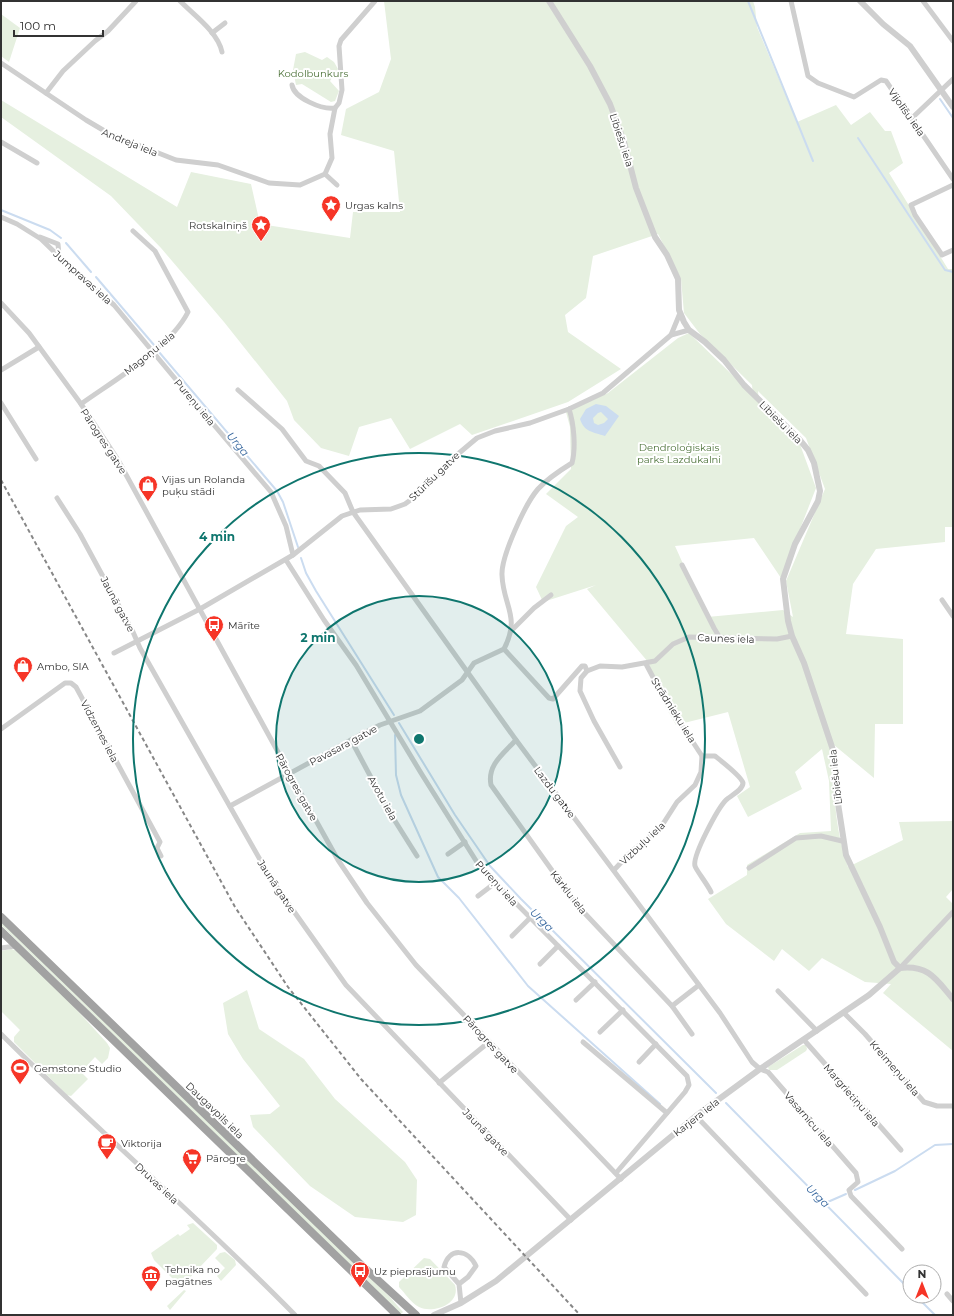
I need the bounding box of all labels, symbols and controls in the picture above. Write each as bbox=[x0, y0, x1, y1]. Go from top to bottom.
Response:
scale bar bbox=[14, 12, 103, 38]
text: 100 m bbox=[20, 18, 56, 33]
park label: Kodolbunkurs bbox=[278, 67, 348, 80]
street label: Vijolīšu iela bbox=[885, 86, 928, 139]
street label: Lībiešu iela bbox=[607, 112, 636, 169]
street label: Andreja iela bbox=[100, 125, 160, 160]
place icon: Urgas kalns bbox=[320, 194, 342, 222]
place label: Urgas kalns bbox=[345, 199, 403, 212]
place icon: Rotskalniņš bbox=[250, 214, 272, 242]
place label: Rotskalniņš bbox=[189, 219, 247, 232]
street label: Jumpravas iela bbox=[50, 247, 115, 307]
street label: Magoņu iela bbox=[121, 329, 177, 378]
street label: Pureņu iela bbox=[171, 376, 218, 428]
street label: Lībiešu iela bbox=[756, 398, 805, 447]
street label: Pārogres gatve bbox=[78, 406, 130, 476]
water label: Urga bbox=[224, 429, 252, 459]
park label: Dendroloģiskais parks Lazdukalni bbox=[637, 441, 721, 466]
street label: Stūrīšu gatve bbox=[406, 449, 463, 504]
place label: Vijas un Rolanda puķu stādi bbox=[162, 473, 245, 498]
shop icon: Vijas un Rolanda puķu stādi bbox=[137, 474, 159, 502]
text: 4 min bbox=[199, 529, 235, 544]
street label: Jaunā gatve bbox=[97, 573, 138, 634]
bus stop icon: Mārīte bbox=[203, 614, 225, 642]
place label: Mārīte bbox=[228, 619, 260, 632]
text: 2 min bbox=[301, 630, 335, 645]
street label: Caunes iela bbox=[697, 631, 755, 646]
shop icon: Ambo, SIA bbox=[12, 655, 34, 683]
place label: Ambo, SIA bbox=[37, 660, 90, 673]
street label: Strādnieku iela bbox=[648, 675, 699, 745]
street label: Vidzemes iela bbox=[78, 698, 121, 765]
street label: Pavasara gatve bbox=[307, 722, 379, 769]
centre of rings bbox=[412, 732, 426, 746]
street label: Lībiešu iela bbox=[826, 749, 845, 805]
street label: Pārogres gatve bbox=[273, 751, 321, 823]
street label: Lazdu gatve bbox=[531, 764, 578, 821]
street label: Avotu iela bbox=[365, 774, 400, 823]
street label: Vizbuļu iela bbox=[617, 819, 668, 868]
street label: Jaunā gatve bbox=[254, 856, 299, 915]
street label: Pureņu iela bbox=[473, 858, 521, 909]
street label: Kārklu iela bbox=[547, 868, 590, 917]
water label: Urga bbox=[527, 905, 557, 935]
street label: Pārogres gatve bbox=[460, 1012, 521, 1076]
street label: Kreimeņu iela bbox=[867, 1038, 922, 1099]
sports icon: Gemstone Studio bbox=[9, 1057, 31, 1085]
street label: Margrietiņu iela bbox=[821, 1061, 882, 1129]
place label: Gemstone Studio bbox=[34, 1062, 122, 1075]
street label: Daugavpils iela bbox=[183, 1079, 246, 1141]
street label: Vasarnīcu iela bbox=[781, 1089, 836, 1150]
street label: Karjera iela bbox=[671, 1095, 722, 1139]
street label: Jaunā gatve bbox=[459, 1105, 511, 1159]
cafe icon: Viktorija bbox=[96, 1132, 118, 1160]
place label: Viktorija bbox=[121, 1137, 162, 1150]
supermarket icon: Pārogre bbox=[181, 1147, 203, 1175]
place label: Pārogre bbox=[206, 1152, 246, 1165]
street label: Druvas iela bbox=[132, 1160, 181, 1207]
water label: Urga bbox=[803, 1181, 833, 1211]
bus stop icon: Uz pieprasījumu bbox=[349, 1260, 371, 1288]
place label: Tehnika no pagātnes bbox=[165, 1263, 220, 1288]
museum icon: Tehnika no pagātnes bbox=[140, 1264, 162, 1292]
north arrow bbox=[902, 1264, 942, 1304]
place label: Uz pieprasījumu bbox=[374, 1265, 456, 1278]
text: N bbox=[918, 1267, 926, 1281]

